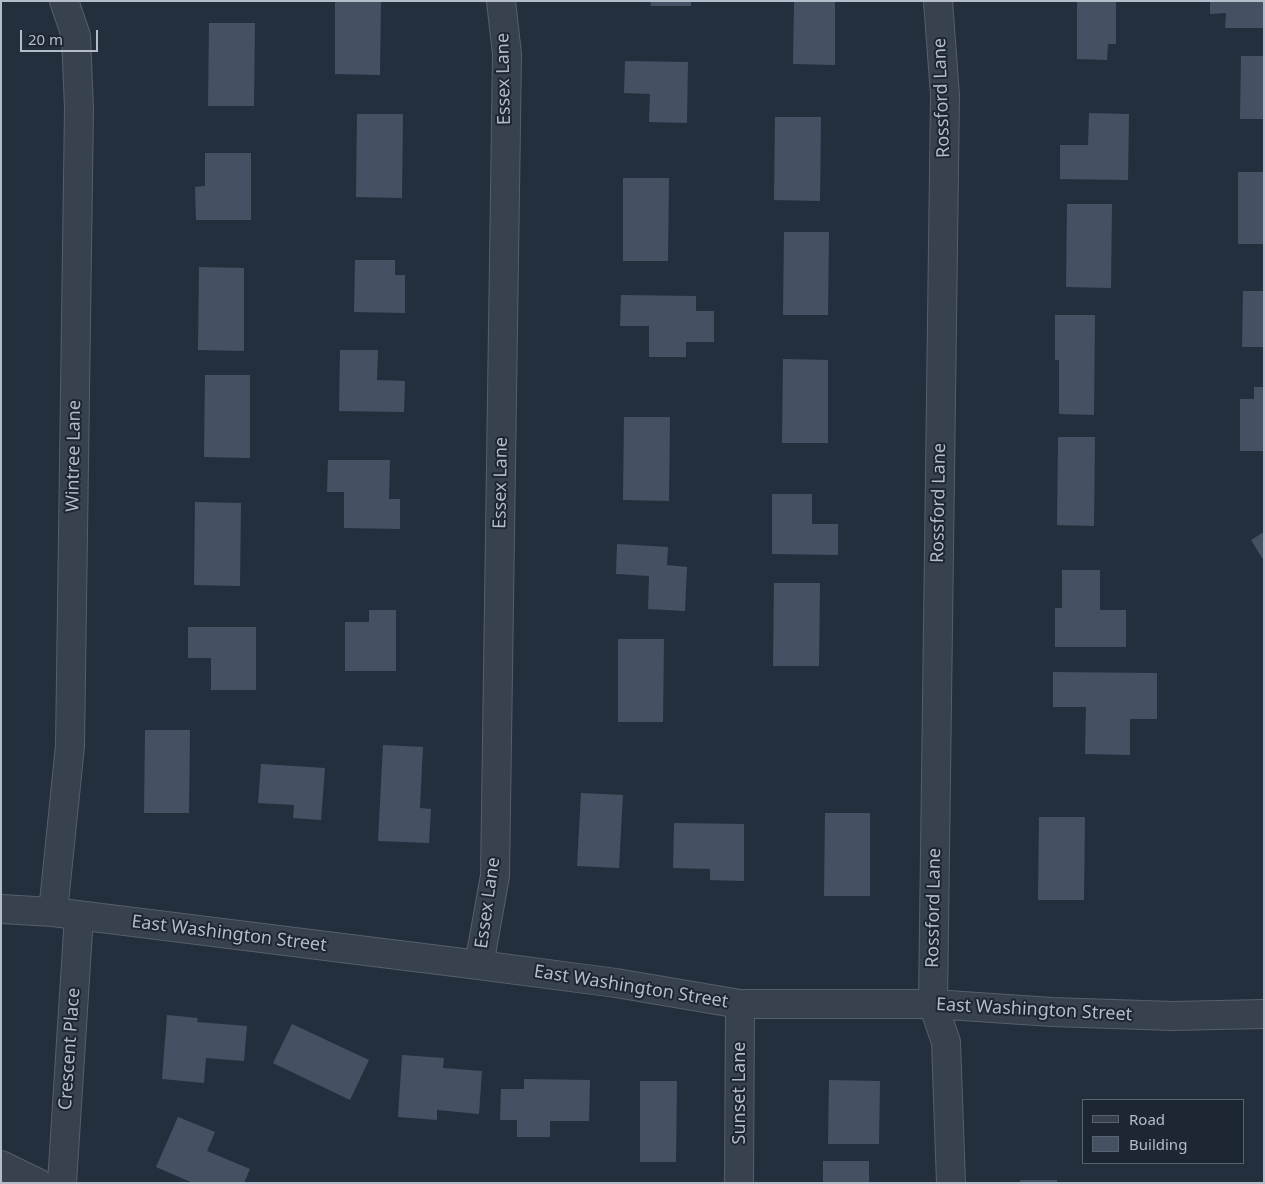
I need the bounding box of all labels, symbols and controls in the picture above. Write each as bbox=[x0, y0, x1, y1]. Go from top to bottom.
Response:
scale bar bbox=[22, 20, 100, 52]
text: 20 m bbox=[28, 29, 63, 49]
street label: Essex Lane bbox=[492, 33, 516, 125]
street label: Rossford Lane bbox=[929, 38, 955, 158]
street label: Wintree Lane bbox=[62, 400, 86, 512]
street label: Essex Lane bbox=[489, 437, 513, 529]
street label: Rossford Lane bbox=[927, 443, 951, 563]
street label: Rossford Lane bbox=[922, 848, 946, 968]
street label: Essex Lane bbox=[471, 856, 505, 950]
street label: East Washington Street bbox=[130, 911, 328, 957]
street label: East Washington Street bbox=[532, 961, 730, 1013]
street label: Crescent Place bbox=[55, 987, 85, 1111]
street label: East Washington Street bbox=[935, 994, 1133, 1026]
street label: Sunset Lane bbox=[729, 1042, 751, 1144]
legend bbox=[1082, 1099, 1245, 1164]
text: Road bbox=[1129, 1109, 1165, 1129]
text: Building bbox=[1129, 1134, 1187, 1154]

